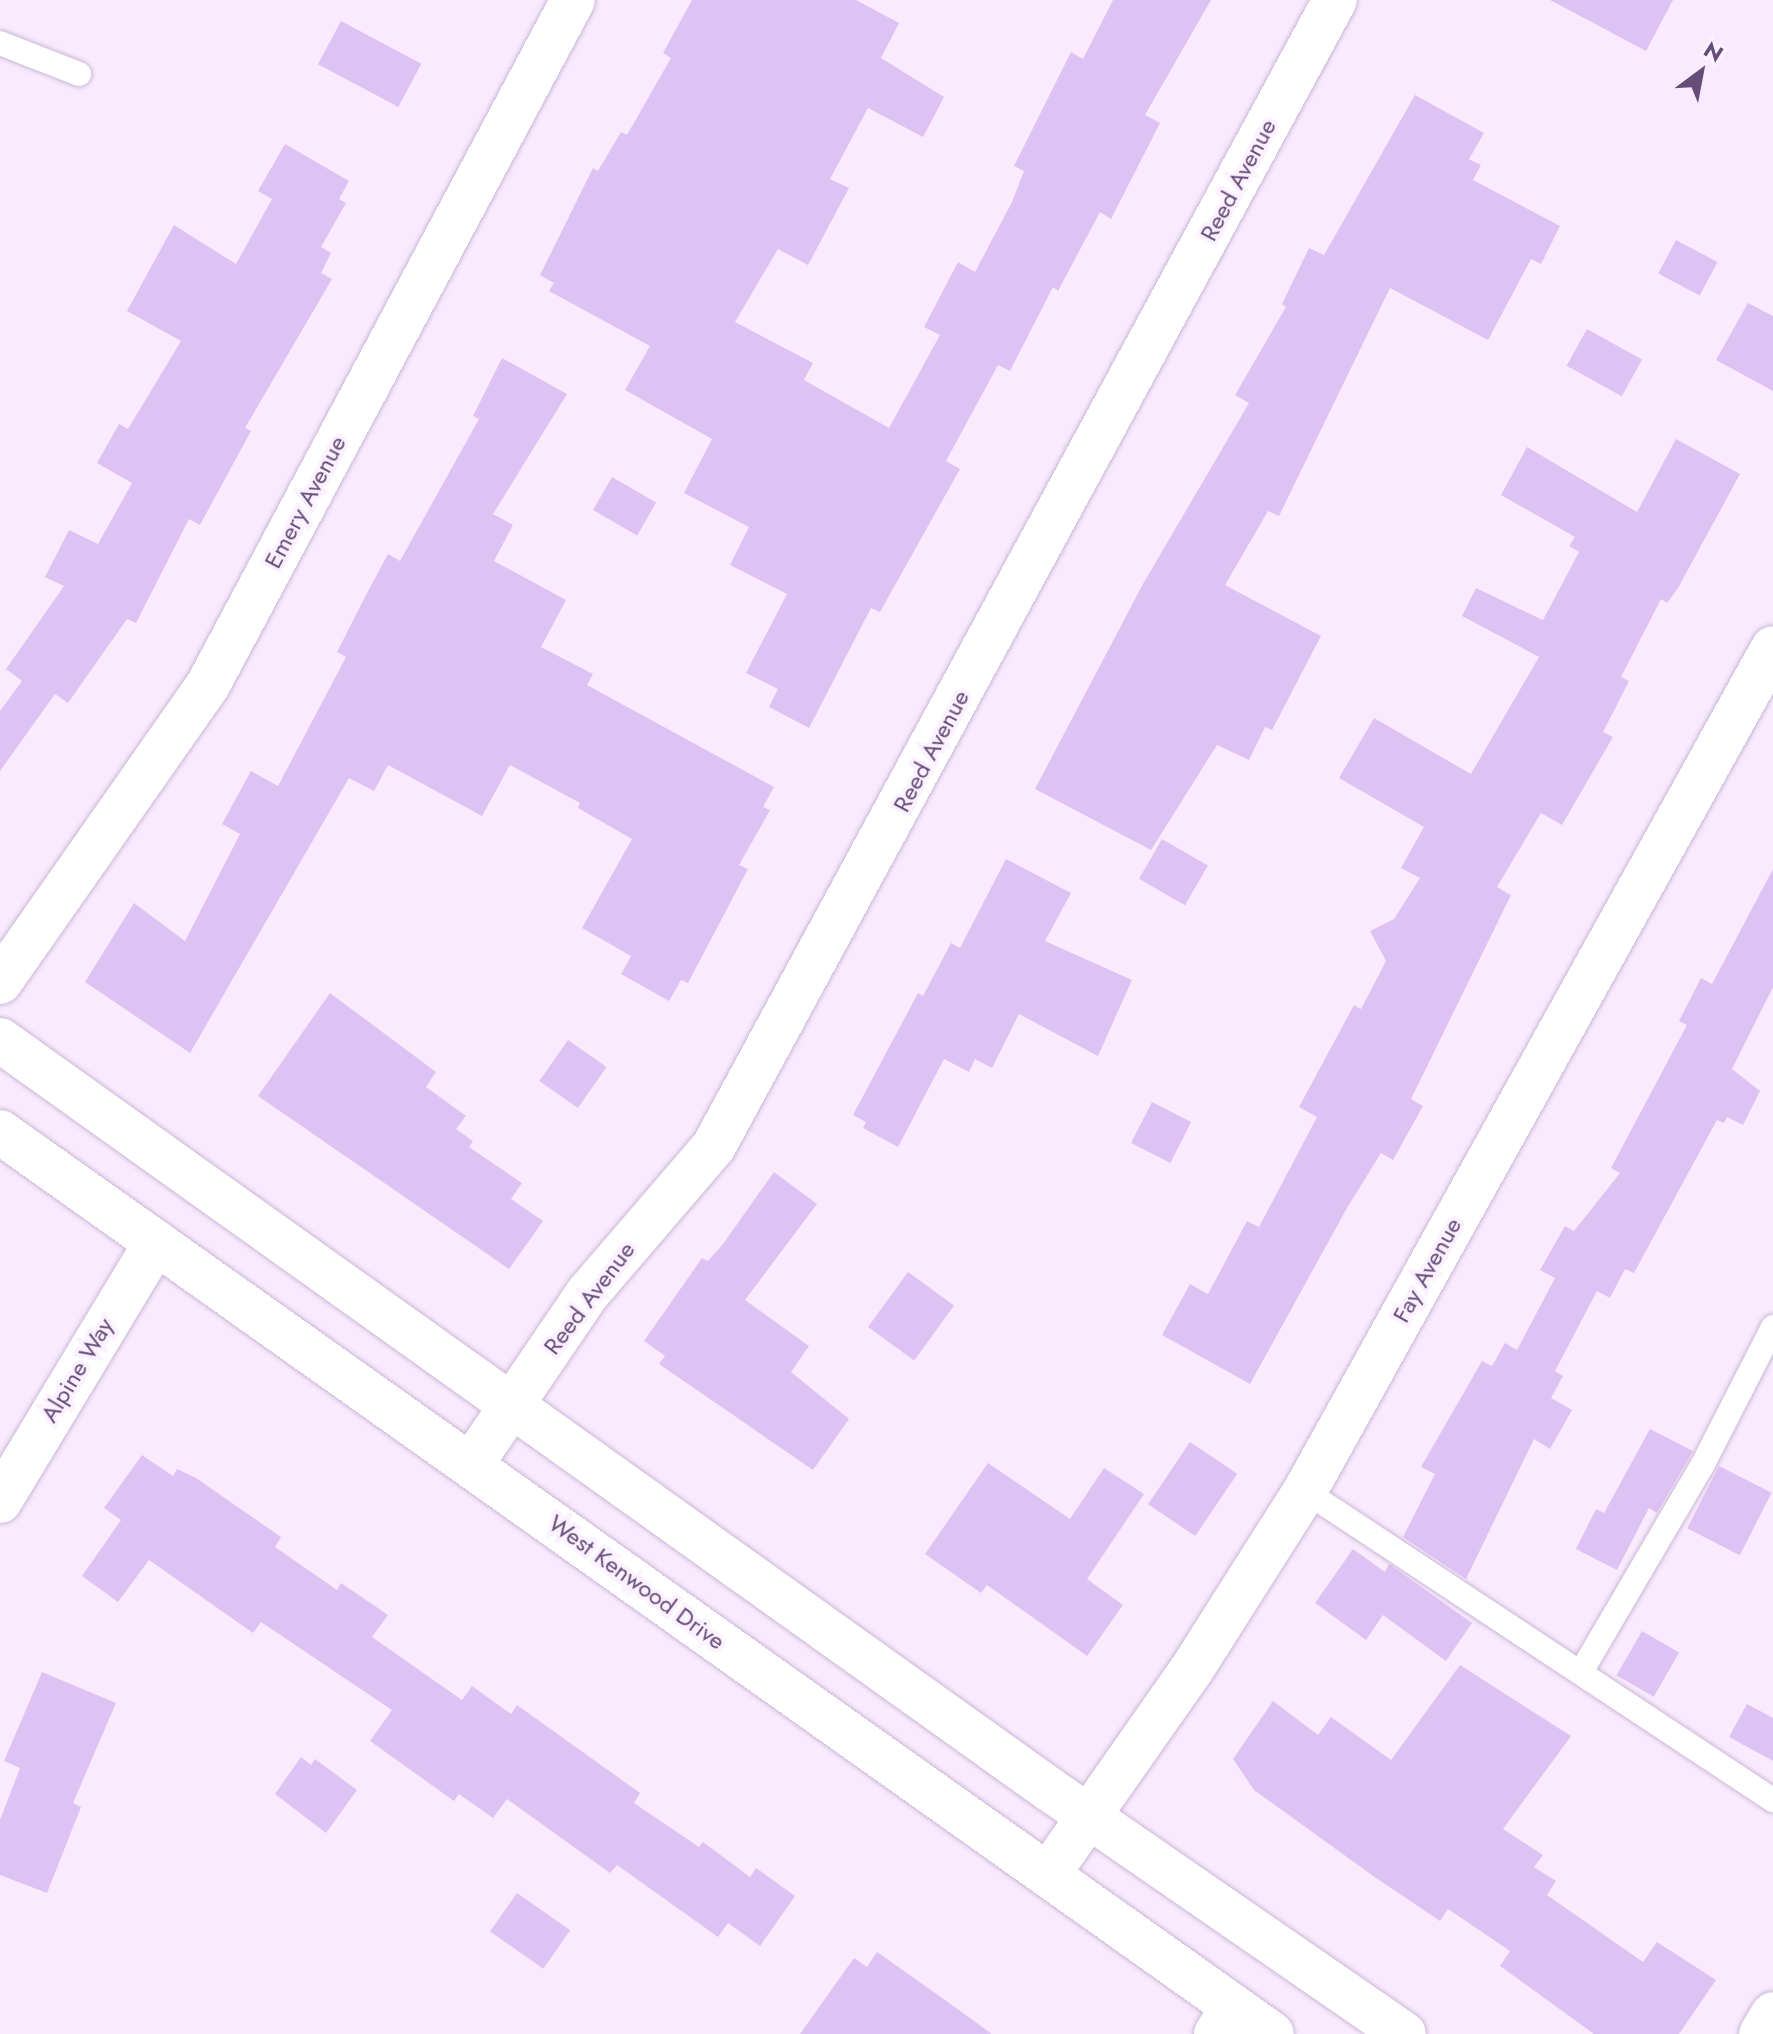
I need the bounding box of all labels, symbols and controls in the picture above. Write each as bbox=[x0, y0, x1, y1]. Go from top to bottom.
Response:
north arrow bbox=[1661, 32, 1741, 112]
text: N bbox=[1698, 33, 1730, 70]
street label: Reed Avenue bbox=[1194, 114, 1282, 246]
street label: Emery Avenue bbox=[258, 431, 352, 573]
street label: Reed Avenue bbox=[887, 685, 975, 817]
street label: Fay Avenue bbox=[1386, 1213, 1468, 1327]
street label: Reed Avenue bbox=[537, 1236, 641, 1360]
street label: Alpine Way bbox=[35, 1313, 119, 1427]
street label: West Kenwood Drive bbox=[543, 1508, 731, 1656]

